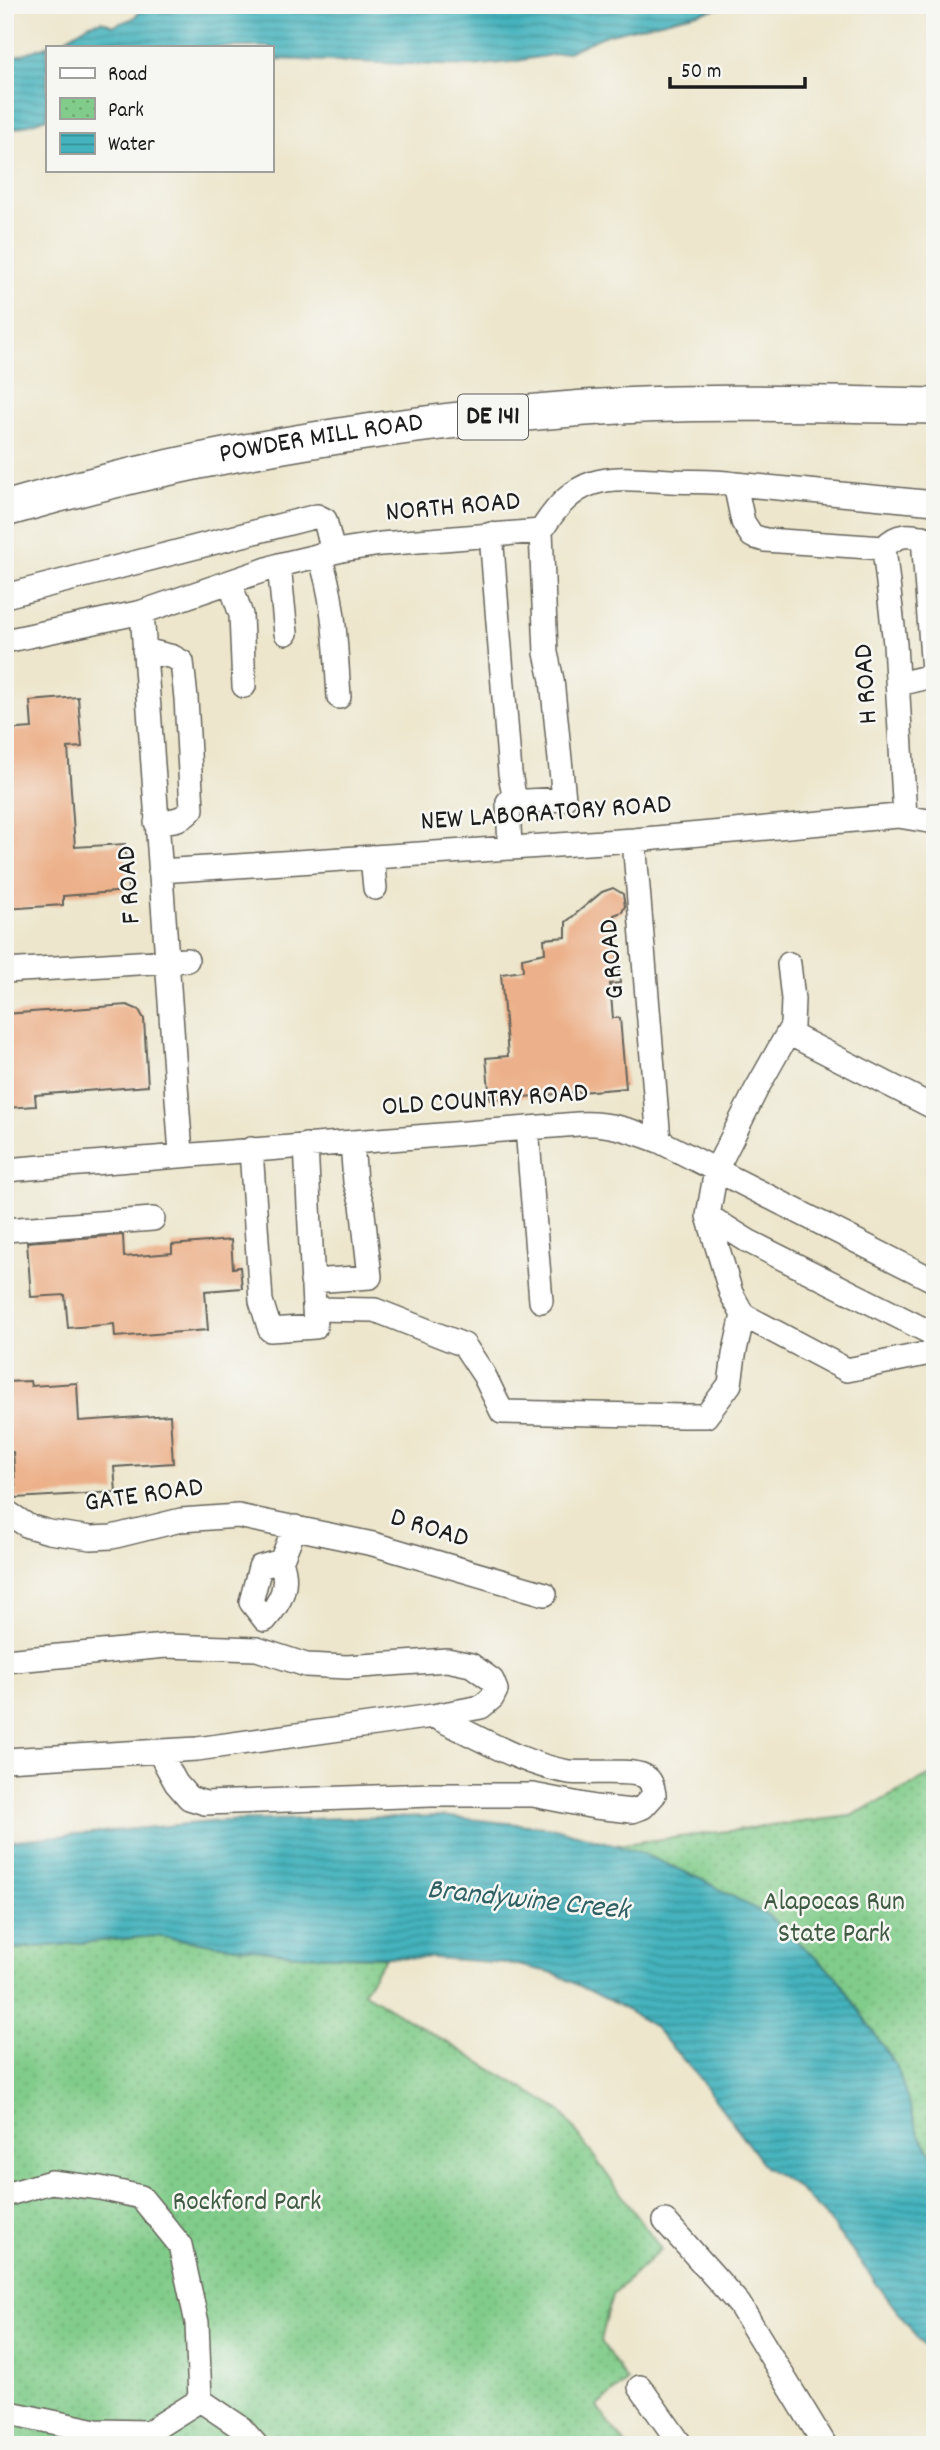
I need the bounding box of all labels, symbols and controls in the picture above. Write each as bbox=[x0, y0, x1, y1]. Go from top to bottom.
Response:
legend bbox=[46, 46, 273, 172]
scale bar bbox=[670, 46, 805, 90]
text: 50 m bbox=[681, 58, 721, 88]
text: Road bbox=[108, 61, 147, 91]
text: Park bbox=[108, 97, 144, 127]
text: Water bbox=[108, 131, 155, 161]
road number: DE 141 bbox=[458, 394, 528, 440]
street label: POWDER MILL ROAD bbox=[216, 404, 426, 476]
street label: NORTH ROAD bbox=[384, 483, 522, 535]
street label: H ROAD bbox=[845, 643, 891, 725]
street label: NEW LABORATORY ROAD bbox=[419, 786, 673, 844]
street label: F ROAD bbox=[108, 845, 154, 925]
street label: G ROAD bbox=[591, 917, 637, 1001]
street label: OLD COUNTRY ROAD bbox=[381, 1075, 589, 1129]
street label: GATE ROAD bbox=[82, 1469, 206, 1525]
street label: D ROAD bbox=[385, 1499, 473, 1561]
water label: Brandywine Creek bbox=[425, 1870, 634, 1934]
park label: Alapocas Run State Park bbox=[763, 1884, 905, 1956]
park label: Rockford Park bbox=[173, 2184, 321, 2224]

